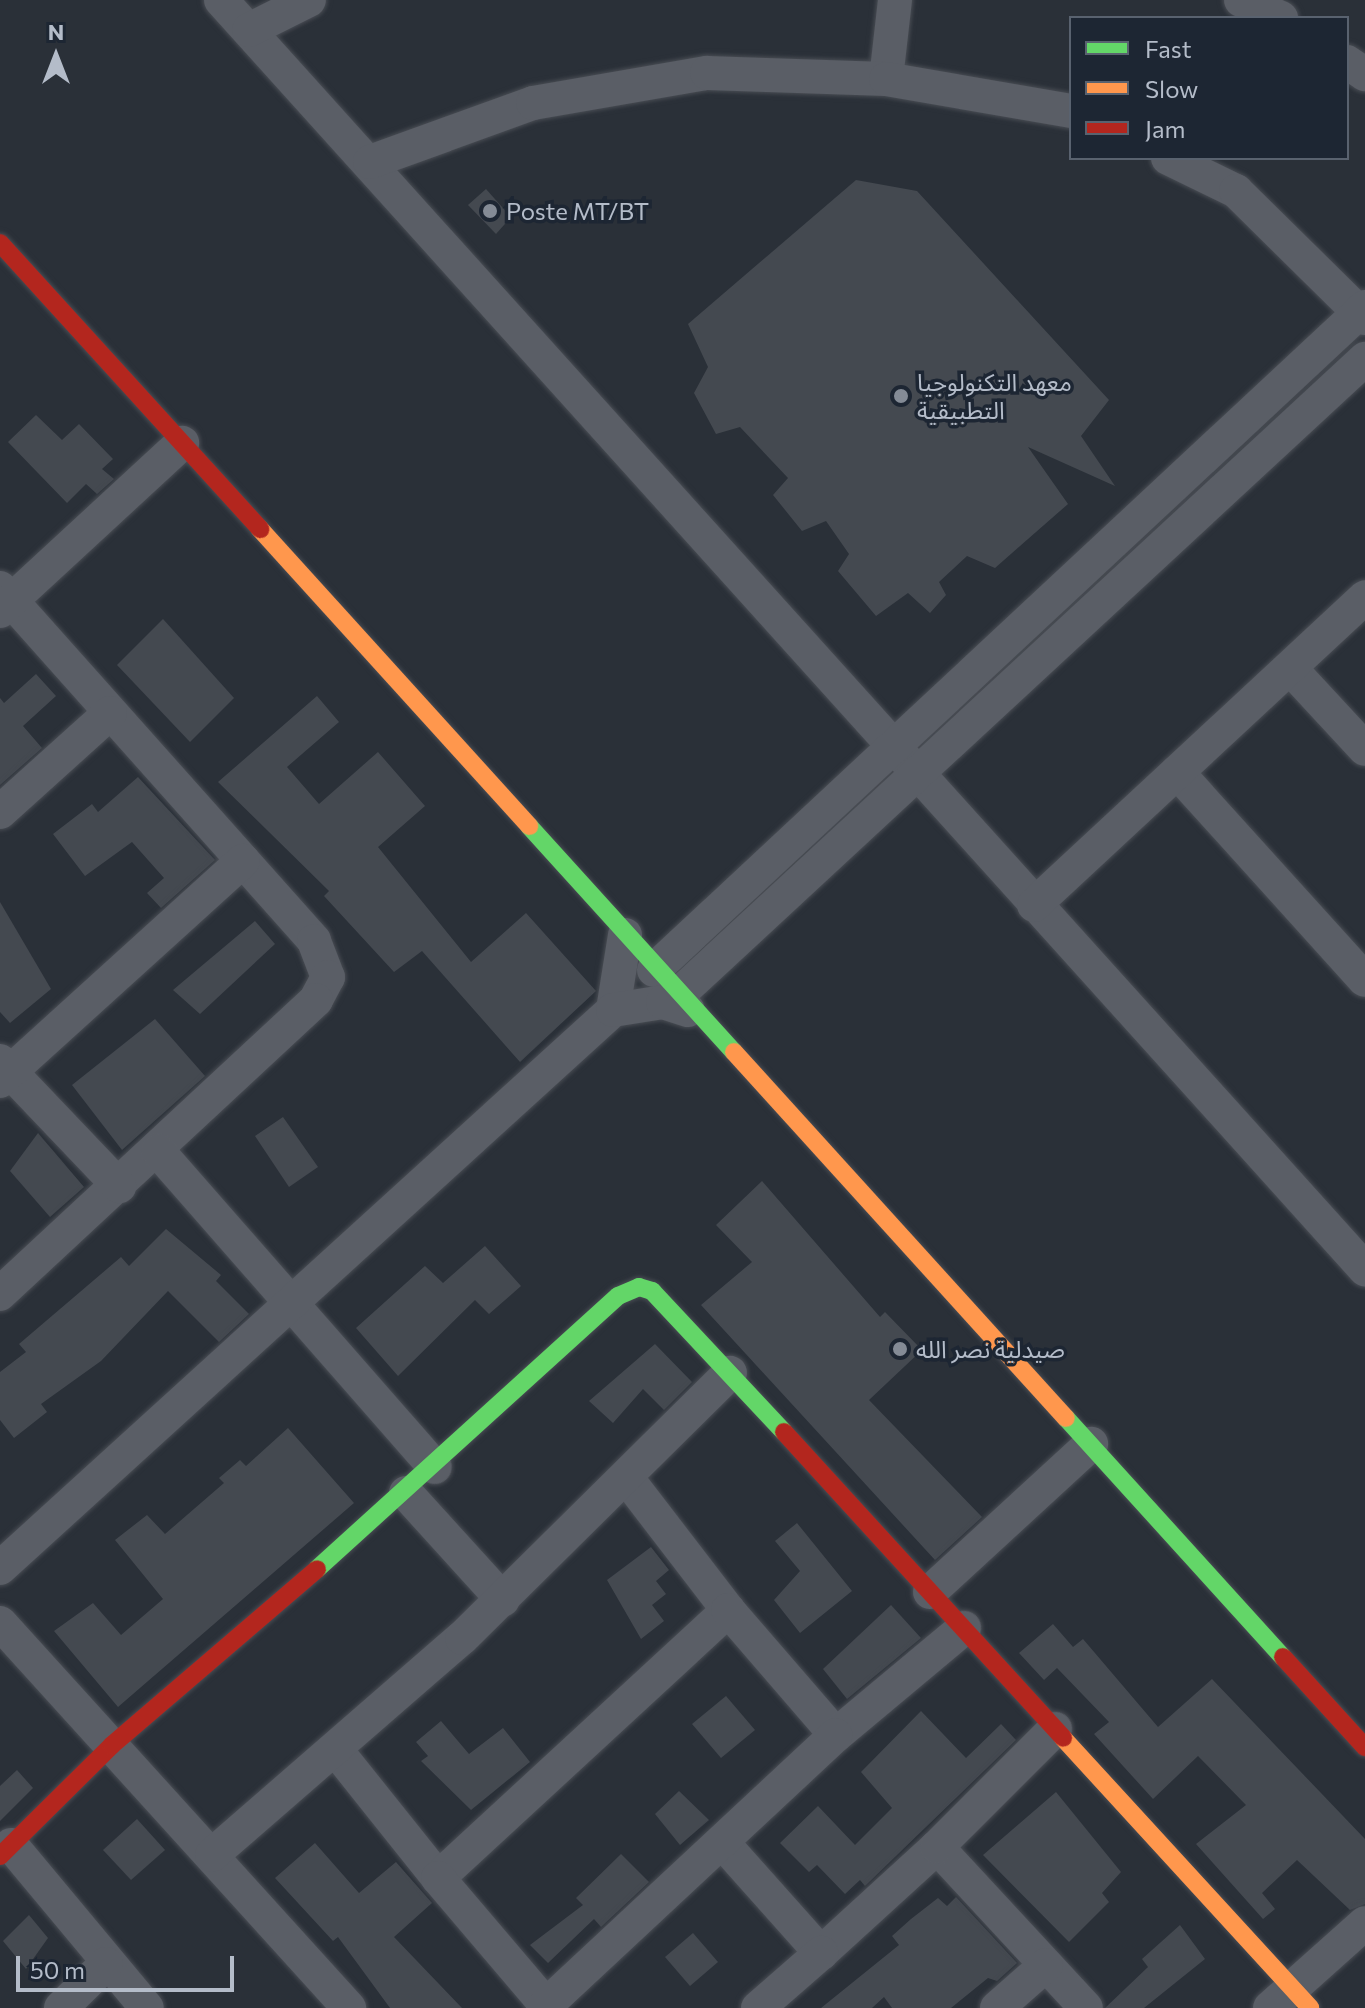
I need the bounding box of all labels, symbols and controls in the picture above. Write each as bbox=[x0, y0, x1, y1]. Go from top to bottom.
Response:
north arrow bbox=[16, 16, 96, 96]
legend bbox=[1069, 16, 1349, 160]
text: N bbox=[48, 18, 64, 45]
text: Fast bbox=[1145, 34, 1192, 63]
text: Slow bbox=[1145, 74, 1198, 103]
text: Jam bbox=[1145, 114, 1185, 143]
place label: Poste MT/BT bbox=[506, 197, 649, 225]
marker: Poste MT/BT bbox=[481, 202, 499, 220]
place label: معهد التكنولوجيا التطبيقية bbox=[917, 368, 1072, 424]
marker: معهد التكنولوجيا التطبيقية bbox=[892, 387, 910, 405]
place label: صيدلية نصر الله bbox=[916, 1335, 1065, 1363]
marker: صيدلية نصر الله bbox=[891, 1340, 909, 1358]
scale bar bbox=[20, 1940, 238, 1990]
text: 50 m bbox=[30, 1955, 85, 1984]

